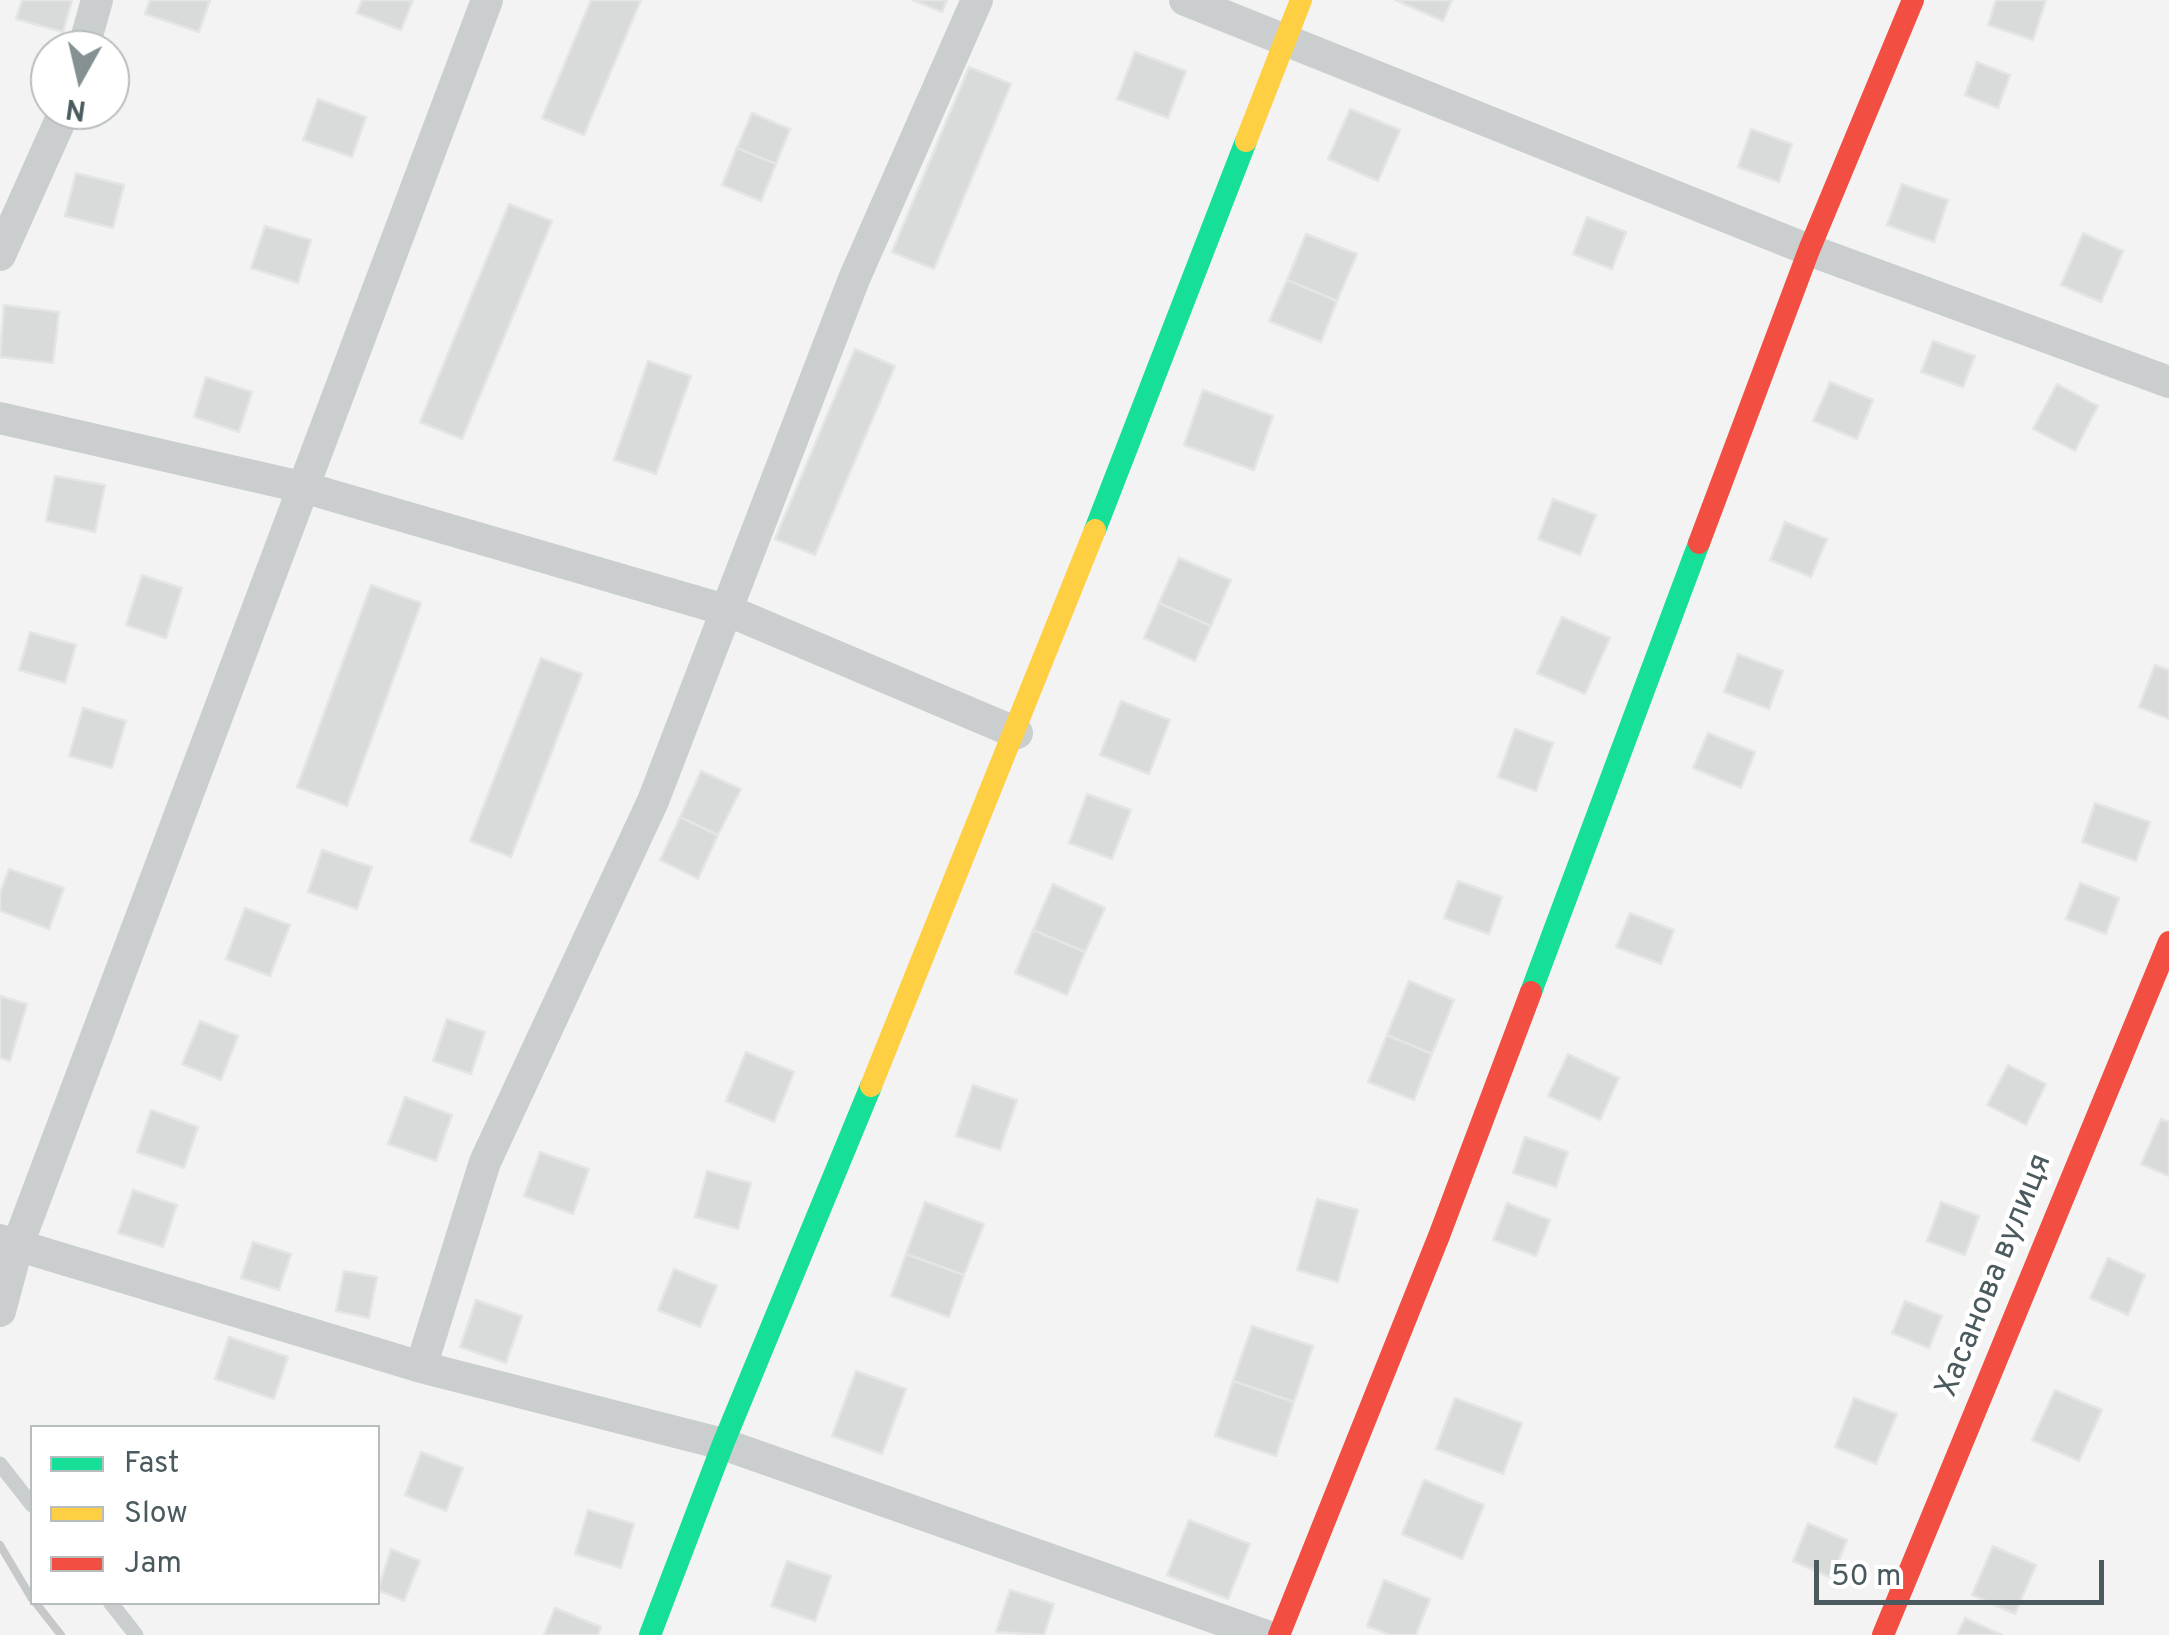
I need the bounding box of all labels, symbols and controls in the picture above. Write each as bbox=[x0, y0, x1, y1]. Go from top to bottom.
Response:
north arrow bbox=[30, 30, 130, 130]
text: N bbox=[64, 89, 89, 127]
street label: Хасанова вулиця bbox=[1930, 1149, 2062, 1403]
legend bbox=[30, 1425, 380, 1605]
text: Fast bbox=[124, 1446, 179, 1483]
text: Slow bbox=[124, 1496, 188, 1533]
scale bar bbox=[1819, 1540, 2109, 1602]
text: Jam bbox=[124, 1546, 182, 1583]
text: 50 m bbox=[1831, 1559, 1901, 1596]

